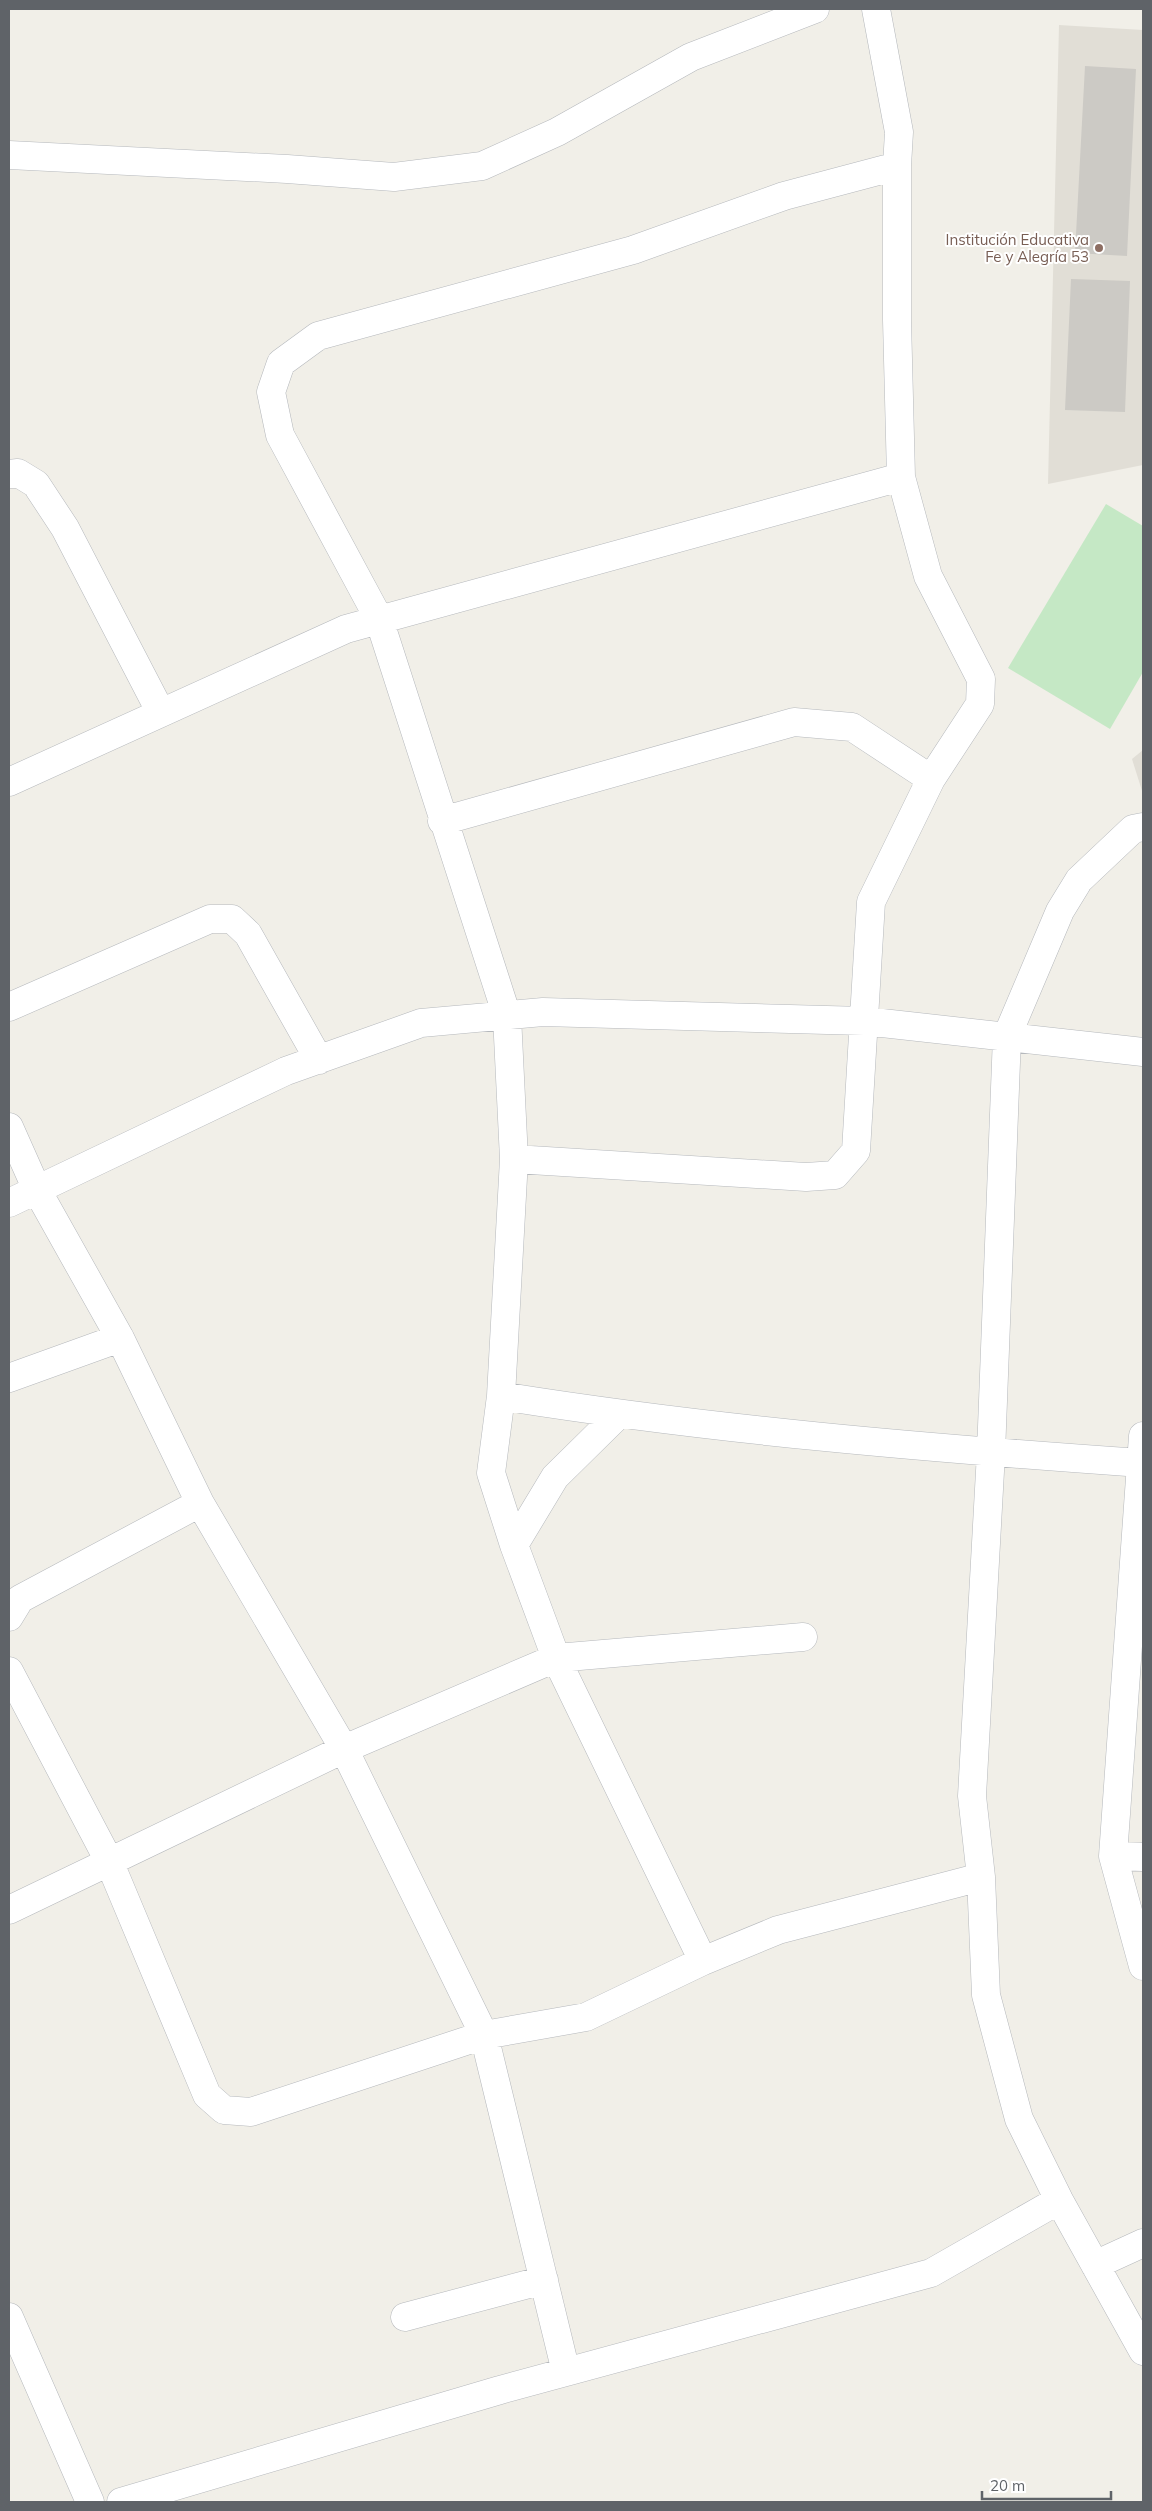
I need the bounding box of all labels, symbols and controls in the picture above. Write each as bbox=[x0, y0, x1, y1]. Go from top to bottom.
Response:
place label: Institución Educativa Fe y Alegría 53 bbox=[946, 230, 1089, 266]
marker: Institución Educativa Fe y Alegría 53 bbox=[1093, 242, 1105, 254]
scale bar bbox=[982, 2468, 1111, 2500]
text: 20 m bbox=[990, 2476, 1025, 2495]

